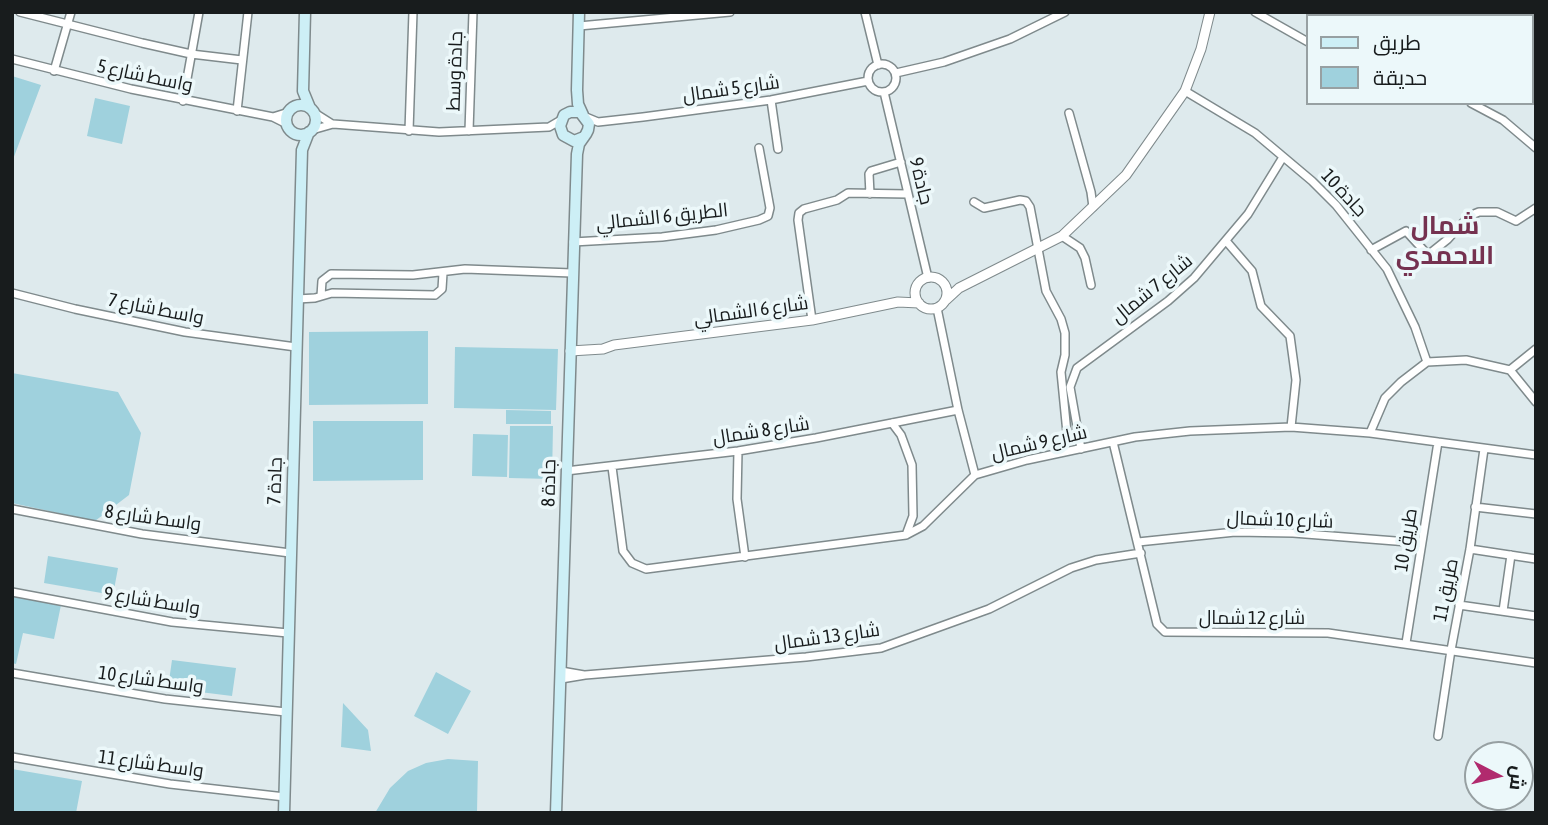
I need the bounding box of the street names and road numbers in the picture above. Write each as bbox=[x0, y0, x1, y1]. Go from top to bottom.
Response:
street label: جادة وسط bbox=[442, 31, 468, 111]
street label: واسط شارع 5 bbox=[95, 55, 195, 97]
street label: شارع 5 شمال bbox=[681, 71, 781, 107]
street label: جادة 9 bbox=[904, 155, 938, 207]
street label: جادة 10 bbox=[1316, 164, 1372, 222]
street label: الطريق 6 الشمالي bbox=[595, 199, 729, 235]
street label: شارع 7 شمال bbox=[1107, 249, 1197, 329]
street label: واسط شارع 7 bbox=[106, 289, 206, 329]
street label: شارع 6 الشمالي bbox=[692, 292, 810, 330]
street label: شارع 8 شمال bbox=[711, 412, 811, 450]
street label: شارع 9 شمال bbox=[989, 421, 1089, 465]
street label: جادة 7 bbox=[263, 457, 287, 505]
street label: جادة 8 bbox=[537, 459, 561, 507]
street label: واسط شارع 8 bbox=[103, 500, 203, 536]
street label: شارع 10 شمال bbox=[1226, 507, 1334, 533]
street label: طريق 10 bbox=[1390, 507, 1422, 573]
street label: طريق 11 bbox=[1429, 556, 1463, 624]
street label: واسط شارع 9 bbox=[102, 582, 202, 620]
street label: شارع 12 شمال bbox=[1199, 607, 1305, 629]
street label: شارع 13 شمال bbox=[773, 618, 881, 656]
street label: واسط شارع 10 bbox=[97, 661, 205, 699]
street label: واسط شارع 11 bbox=[97, 745, 205, 783]

